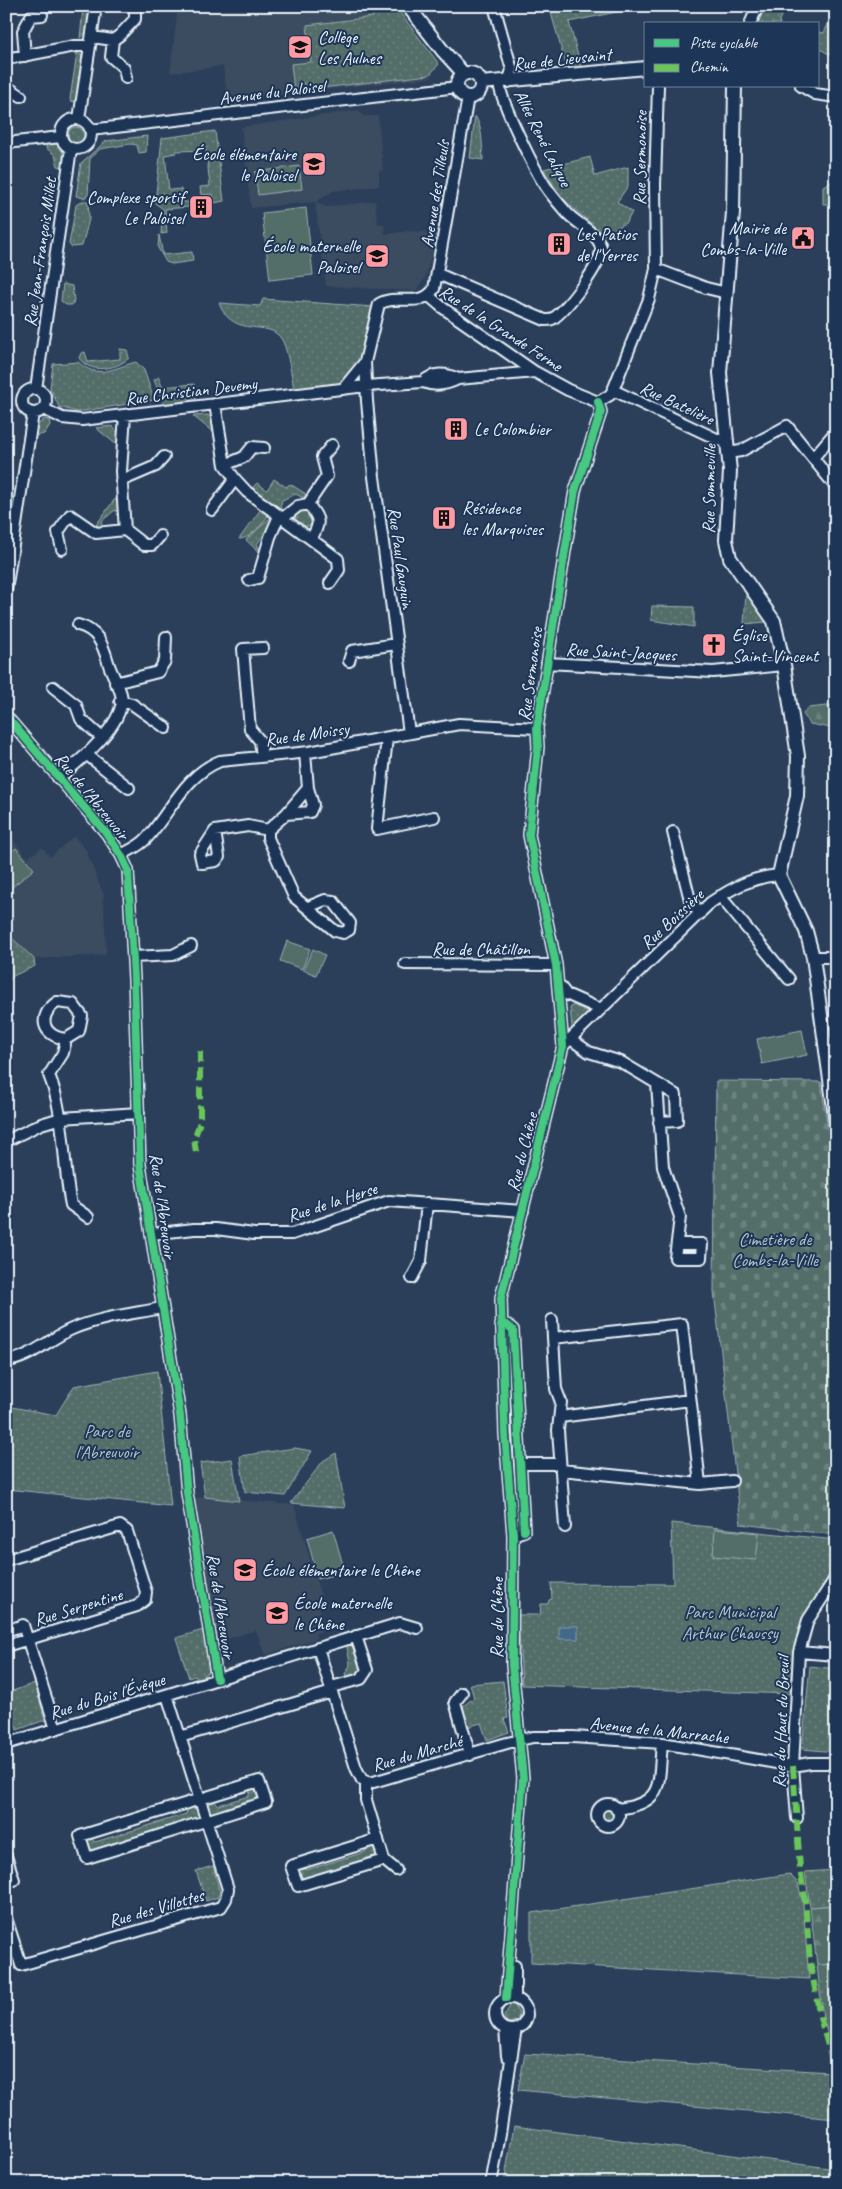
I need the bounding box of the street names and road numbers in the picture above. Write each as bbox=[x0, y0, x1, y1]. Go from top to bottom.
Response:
street label: Rue de Lieusaint bbox=[512, 43, 615, 75]
street label: Avenue du Paloisel bbox=[218, 74, 329, 109]
street label: Allée René Lalique bbox=[509, 86, 577, 191]
street label: Rue Sermonoise bbox=[628, 110, 652, 205]
street label: Avenue des Tilleuls bbox=[416, 137, 455, 249]
street label: Rue Jean-François Millet bbox=[19, 174, 62, 328]
street label: Rue de la Grande Ferme bbox=[435, 280, 568, 377]
street label: Rue Christian Devemy bbox=[124, 372, 260, 410]
street label: Rue Batelière bbox=[637, 376, 718, 430]
street label: Rue Sommeville bbox=[697, 443, 721, 534]
street label: Rue Paul Gauguin bbox=[383, 506, 419, 611]
street label: Rue Sermonoise bbox=[513, 625, 548, 722]
street label: Rue Saint-Jacques bbox=[565, 638, 679, 666]
street label: Rue de Moissy bbox=[264, 717, 352, 751]
street label: Rue de l'Abreuvoir bbox=[50, 748, 136, 846]
street label: Rue Boissière bbox=[636, 883, 709, 954]
street label: Rue de Châtillon bbox=[432, 938, 531, 960]
street label: Rue du Chêne bbox=[502, 1109, 543, 1194]
street label: Rue de l'Abreuvoir bbox=[145, 1152, 182, 1263]
street label: Rue de la Herse bbox=[284, 1177, 381, 1227]
street label: Rue de l'Abreuvoir bbox=[202, 1552, 241, 1663]
street label: Rue du Chêne bbox=[486, 1577, 508, 1658]
street label: Rue Serpentine bbox=[31, 1583, 126, 1631]
street label: Rue du Haut du Breuil bbox=[768, 1653, 794, 1788]
street label: Rue du Bois l'Évêque bbox=[47, 1668, 168, 1724]
street label: Avenue de la Marrache bbox=[589, 1712, 731, 1748]
street label: Rue du Marché bbox=[370, 1729, 467, 1776]
street label: Rue des Villottes bbox=[106, 1883, 208, 1932]

